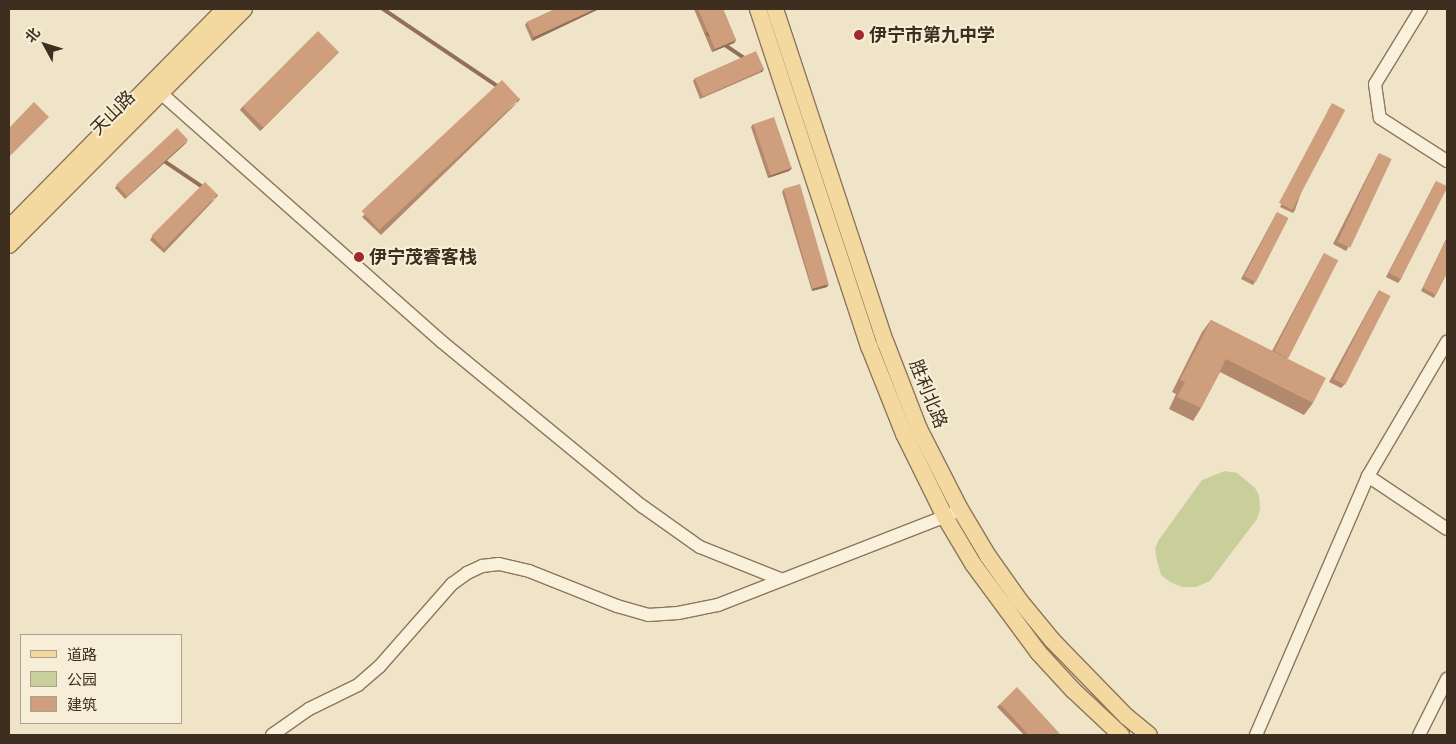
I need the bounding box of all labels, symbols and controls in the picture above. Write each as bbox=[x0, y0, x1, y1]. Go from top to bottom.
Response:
north arrow bbox=[20, 20, 70, 70]
text: 北 bbox=[22, 24, 44, 46]
place label: 伊宁市第九中学 bbox=[869, 24, 995, 46]
marker: 伊宁市第九中学 bbox=[853, 29, 865, 41]
street label: 天山路 bbox=[86, 86, 140, 140]
place label: 伊宁茂睿客栈 bbox=[369, 246, 477, 268]
marker: 伊宁茂睿客栈 bbox=[353, 251, 365, 263]
street label: 胜利北路 bbox=[905, 357, 951, 431]
legend bbox=[20, 634, 182, 724]
text: 道路 bbox=[67, 646, 97, 664]
text: 公园 bbox=[67, 671, 97, 689]
text: 建筑 bbox=[67, 696, 97, 714]

